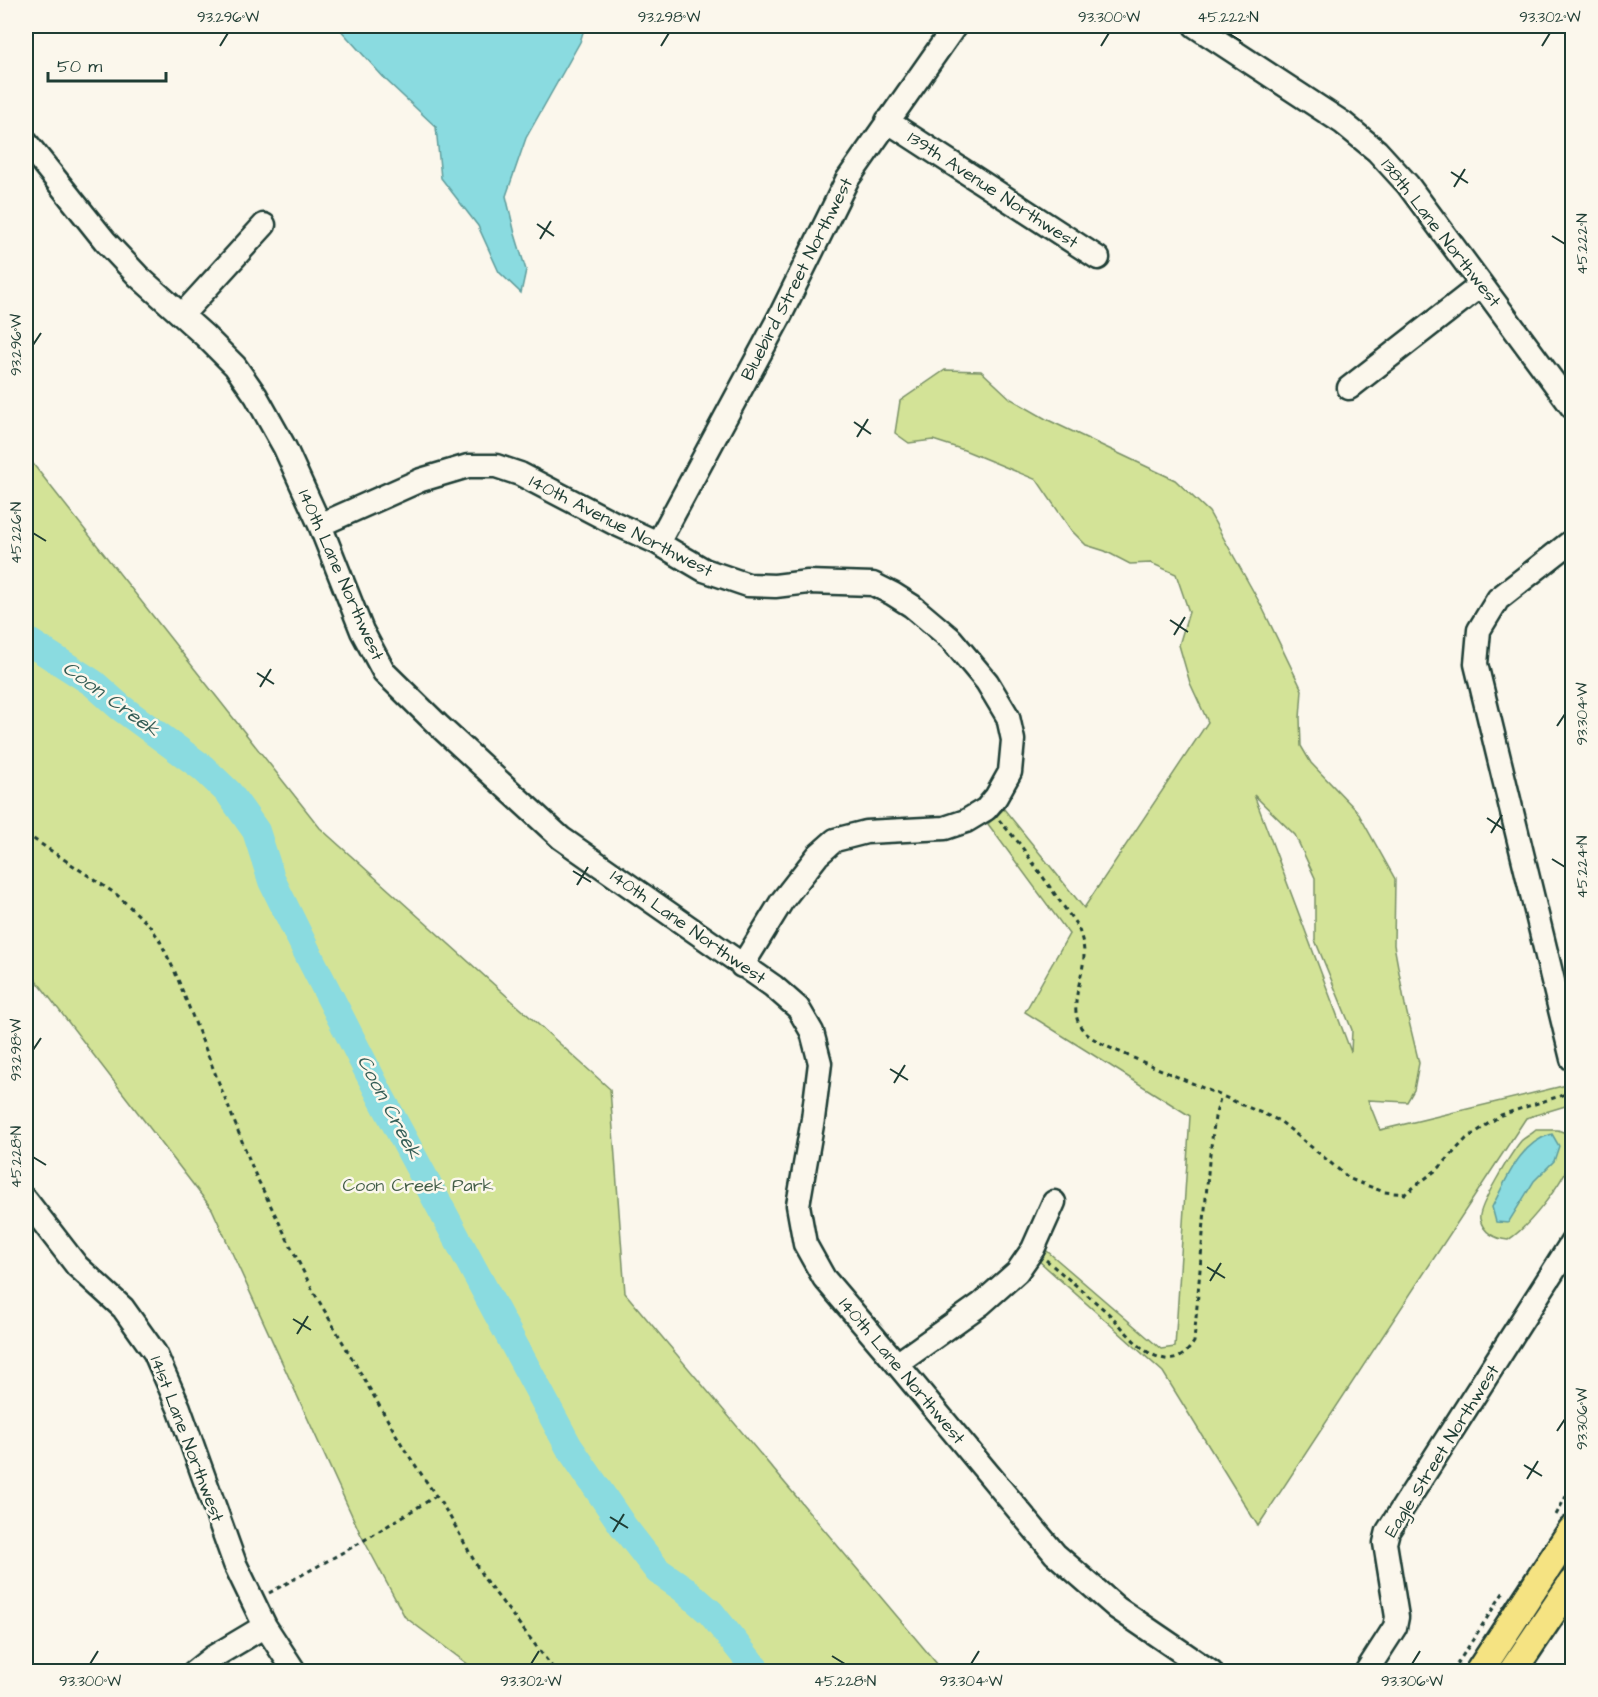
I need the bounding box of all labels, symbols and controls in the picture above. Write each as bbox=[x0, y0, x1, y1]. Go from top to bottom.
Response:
text: 93.296°W bbox=[197, 7, 259, 28]
text: 93.298°W bbox=[638, 7, 700, 28]
text: 93.300°W bbox=[1078, 7, 1140, 28]
text: 45.222°N bbox=[1197, 7, 1259, 28]
text: 93.302°W bbox=[1519, 7, 1581, 28]
scale bar bbox=[48, 45, 166, 83]
text: 50 m bbox=[57, 54, 102, 79]
street label: 139th Avenue Northwest bbox=[903, 125, 1084, 255]
street label: 138th Lane Northwest bbox=[1375, 154, 1507, 313]
street label: Bluebird Street Northwest bbox=[735, 173, 859, 385]
text: 45.222°N bbox=[1572, 213, 1593, 275]
text: 93.296°W bbox=[6, 314, 27, 376]
street label: 140th Avenue Northwest bbox=[525, 469, 718, 584]
street label: 140th Lane Northwest bbox=[292, 485, 390, 665]
text: 45.226°N bbox=[6, 502, 27, 564]
water label: Coon Creek bbox=[57, 654, 166, 744]
text: 93.304°W bbox=[1572, 683, 1593, 746]
text: 45.224°N bbox=[1572, 835, 1593, 899]
street label: 140th Lane Northwest bbox=[605, 864, 772, 991]
text: 93.298°W bbox=[6, 1019, 27, 1081]
water label: Coon Creek bbox=[350, 1050, 428, 1164]
text: 45.228°N bbox=[6, 1126, 27, 1188]
park label: Coon Creek Park bbox=[342, 1173, 494, 1198]
street label: 140th Lane Northwest bbox=[833, 1292, 971, 1450]
street label: 141st Lane Northwest bbox=[144, 1352, 230, 1526]
street label: Eagle Street Northwest bbox=[1378, 1359, 1507, 1543]
text: 93.306°W bbox=[1572, 1388, 1593, 1450]
text: 93.300°W bbox=[59, 1671, 121, 1692]
text: 93.302°W bbox=[500, 1671, 562, 1692]
text: 45.228°N bbox=[814, 1671, 876, 1692]
text: 93.304°W bbox=[940, 1671, 1003, 1692]
text: 93.306°W bbox=[1381, 1671, 1443, 1692]

